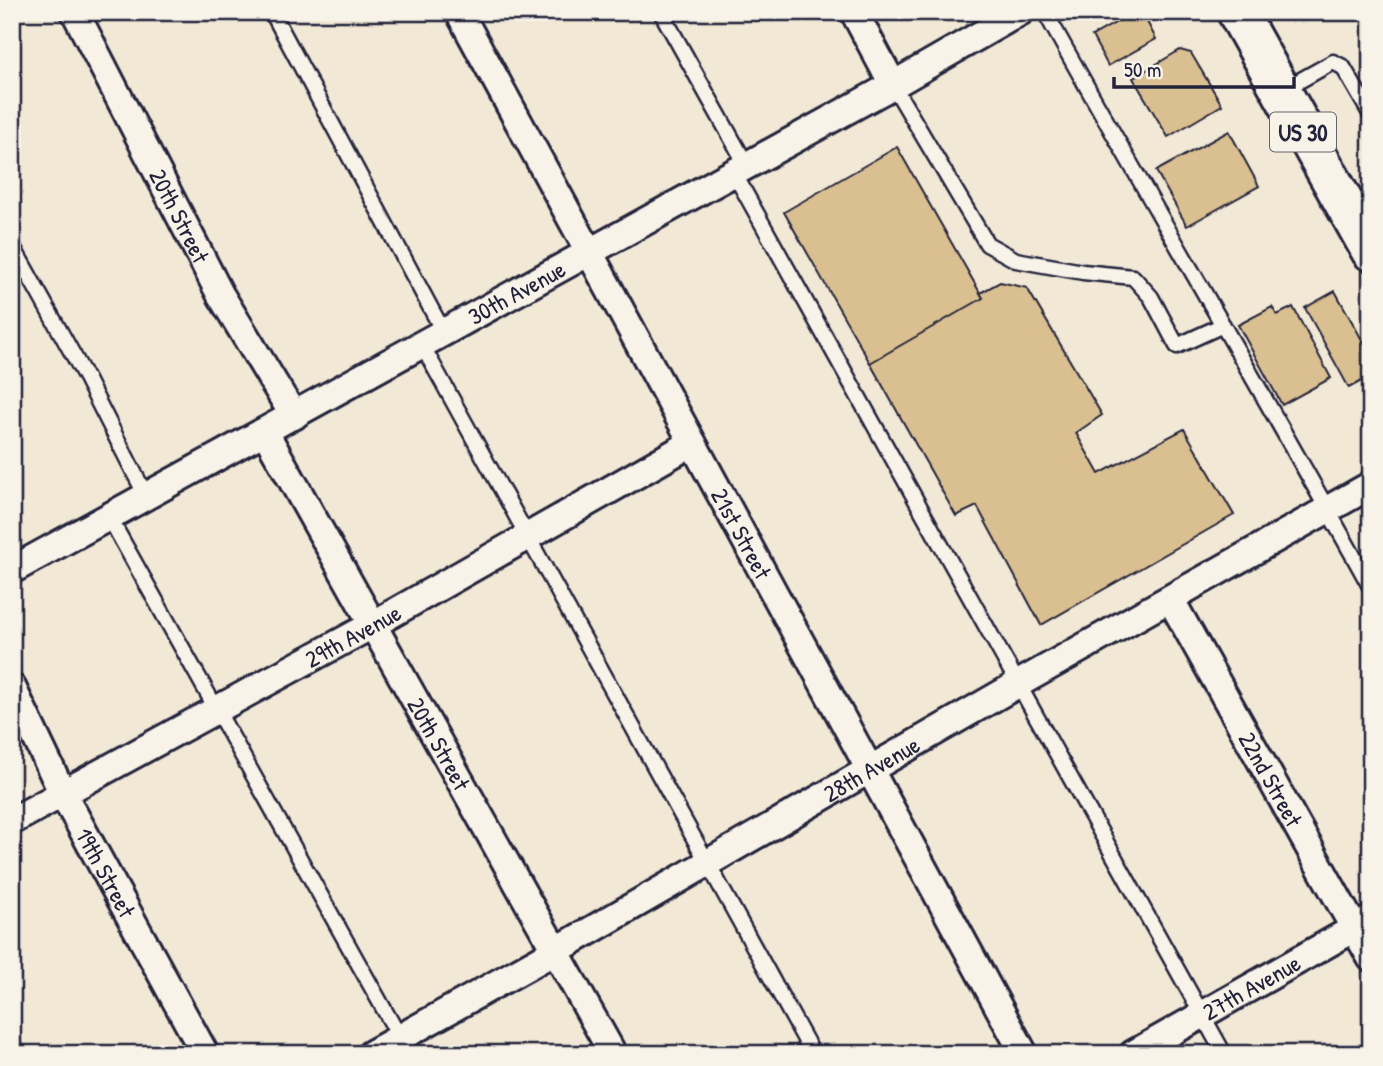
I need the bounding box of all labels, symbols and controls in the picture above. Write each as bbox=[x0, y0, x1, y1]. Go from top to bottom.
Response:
scale bar bbox=[1114, 46, 1294, 90]
text: 50 m bbox=[1124, 55, 1161, 84]
road number: US 30 bbox=[1270, 113, 1336, 152]
street label: 20th Street bbox=[142, 163, 218, 269]
street label: 30th Avenue bbox=[462, 252, 571, 332]
street label: 21st Street bbox=[704, 482, 780, 585]
street label: 29th Avenue bbox=[299, 596, 407, 675]
street label: 20th Street bbox=[400, 691, 478, 796]
street label: 22nd Street bbox=[1232, 726, 1311, 833]
street label: 28th Avenue bbox=[817, 728, 926, 809]
street label: 19th Street bbox=[69, 822, 144, 924]
street label: 27th Avenue bbox=[1196, 946, 1307, 1027]

